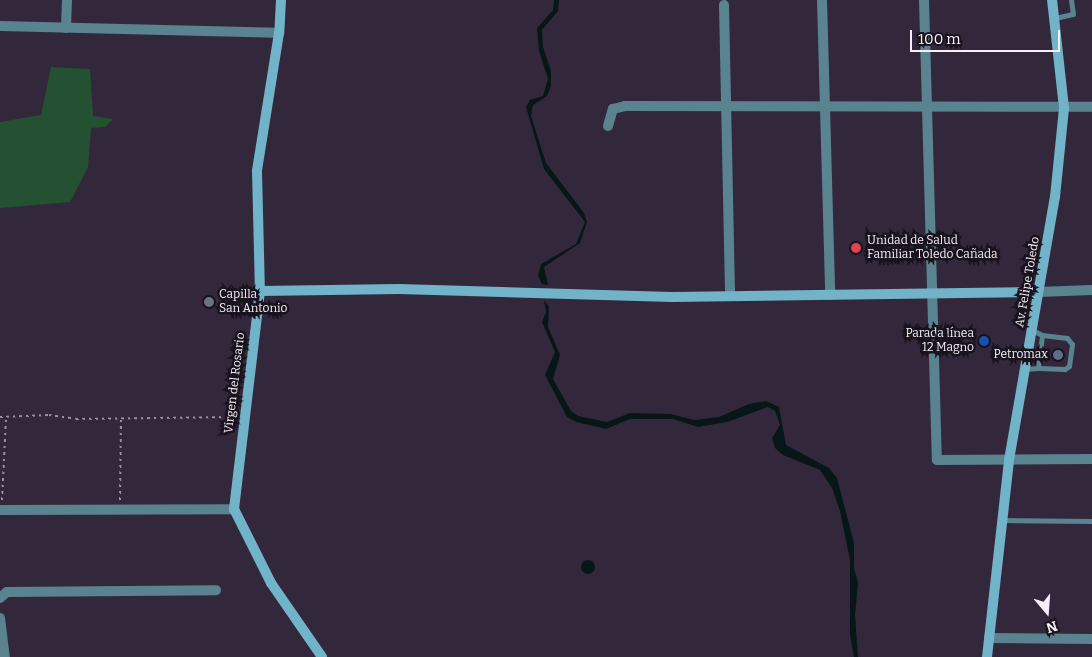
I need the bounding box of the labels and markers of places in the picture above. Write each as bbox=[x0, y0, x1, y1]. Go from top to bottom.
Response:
place label: Unidad de Salud Familiar Toledo Cañada bbox=[867, 234, 998, 262]
marker: Unidad de Salud Familiar Toledo Cañada bbox=[849, 241, 863, 255]
place label: Capilla San Antonio bbox=[219, 288, 287, 316]
marker: Capilla San Antonio bbox=[203, 296, 215, 308]
place label: Parada línea 12 Magno bbox=[905, 327, 974, 355]
marker: Parada línea 12 Magno bbox=[978, 335, 990, 347]
place label: Petromax bbox=[994, 348, 1048, 362]
marker: Petromax bbox=[1052, 349, 1064, 361]

